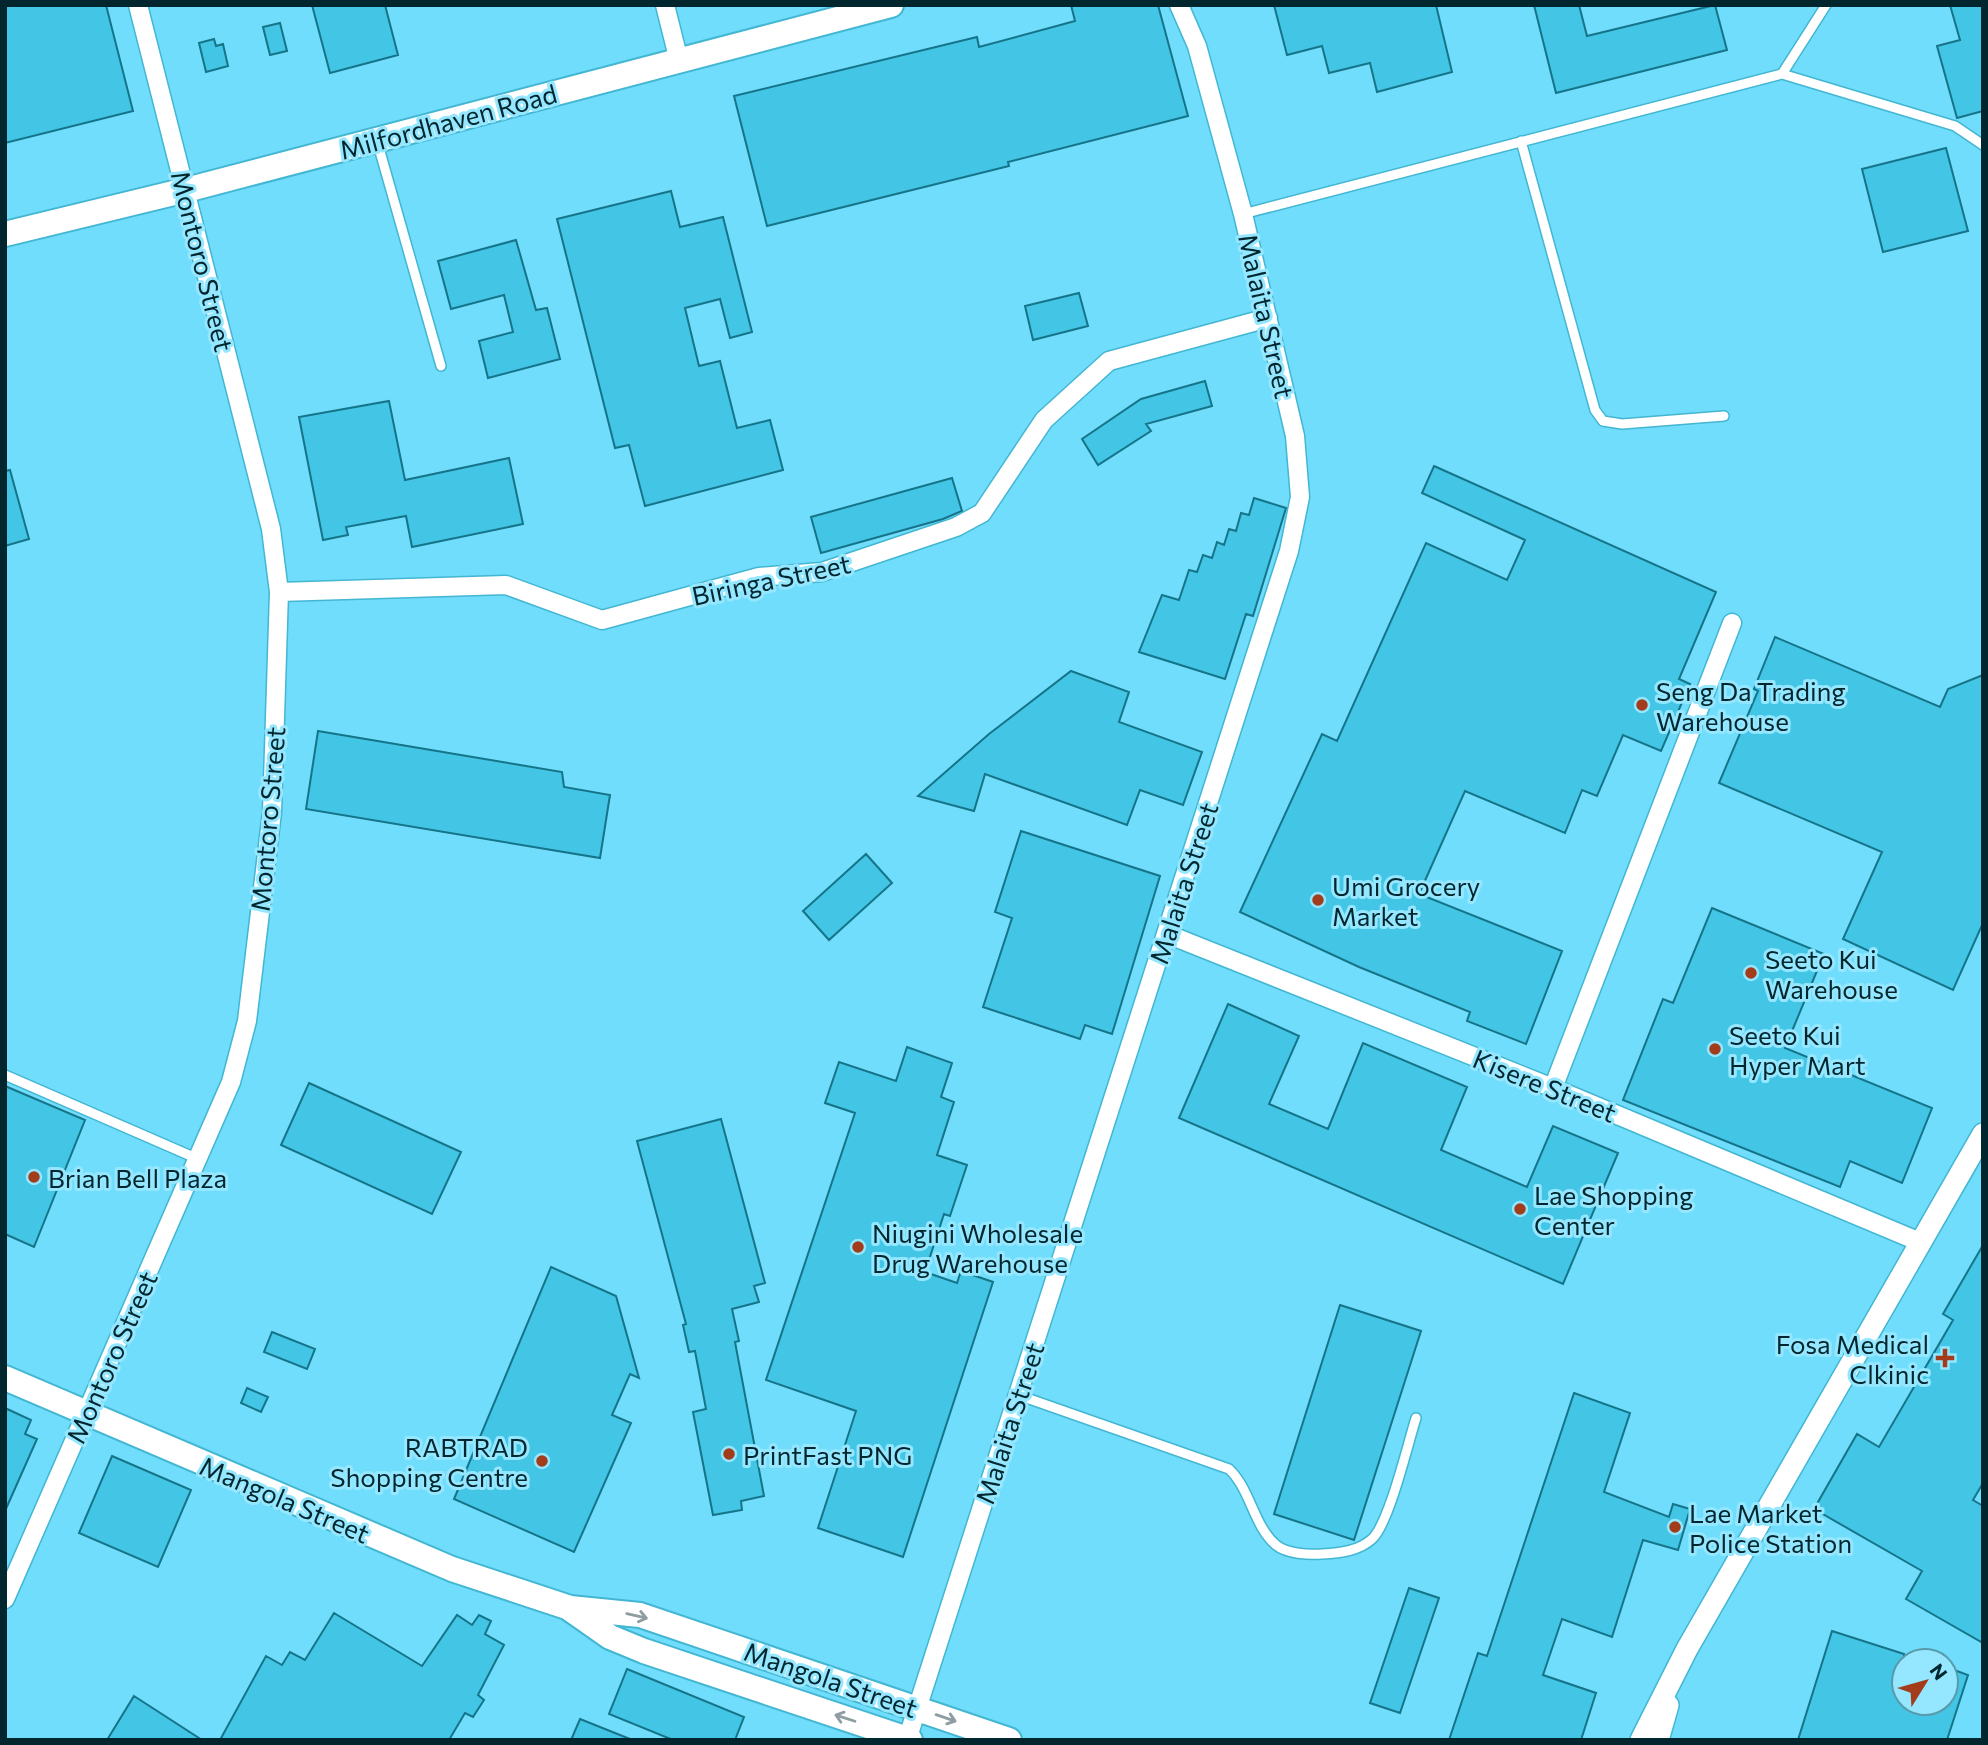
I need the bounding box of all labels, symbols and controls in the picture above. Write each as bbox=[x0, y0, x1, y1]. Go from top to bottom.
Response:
street label: Milfordhaven Road bbox=[336, 77, 560, 165]
street label: Montoro Street bbox=[166, 167, 240, 355]
street label: Malaita Street bbox=[1233, 231, 1301, 401]
street label: Biringa Street bbox=[689, 547, 853, 611]
place label: Seng Da Trading Warehouse bbox=[1656, 675, 1846, 736]
marker: Seng Da Trading Warehouse bbox=[1634, 697, 1650, 713]
street label: Montoro Street bbox=[243, 725, 291, 913]
street label: Malaita Street bbox=[1142, 798, 1224, 968]
place label: Umi Grocery Market bbox=[1332, 870, 1480, 931]
marker: Umi Grocery Market bbox=[1310, 892, 1326, 908]
place label: Seeto Kui Warehouse bbox=[1765, 943, 1898, 1004]
marker: Seeto Kui Warehouse bbox=[1743, 965, 1759, 981]
place label: Seeto Kui Hyper Mart bbox=[1729, 1019, 1866, 1080]
marker: Seeto Kui Hyper Mart bbox=[1707, 1041, 1723, 1057]
street label: Kisere Street bbox=[1469, 1042, 1621, 1128]
place label: Brian Bell Plaza bbox=[48, 1162, 227, 1193]
marker: Brian Bell Plaza bbox=[26, 1169, 42, 1185]
place label: Lae Shopping Center bbox=[1534, 1179, 1693, 1240]
marker: Lae Shopping Center bbox=[1512, 1201, 1528, 1217]
place label: Niugini Wholesale Drug Warehouse bbox=[872, 1217, 1083, 1278]
marker: Niugini Wholesale Drug Warehouse bbox=[850, 1239, 866, 1255]
street label: Montoro Street bbox=[59, 1266, 163, 1448]
place label: Fosa Medical Clkinic bbox=[1776, 1328, 1929, 1389]
street label: Malaita Street bbox=[968, 1338, 1050, 1508]
marker: Fosa Medical Clkinic bbox=[1935, 1348, 1955, 1368]
place label: RABTRAD Shopping Centre bbox=[330, 1431, 528, 1492]
place label: PrintFast PNG bbox=[743, 1439, 912, 1470]
marker: PrintFast PNG bbox=[721, 1446, 737, 1462]
street label: Mangola Street bbox=[196, 1449, 374, 1549]
marker: RABTRAD Shopping Centre bbox=[534, 1453, 550, 1469]
place label: Lae Market Police Station bbox=[1689, 1497, 1852, 1558]
marker: Lae Market Police Station bbox=[1667, 1519, 1683, 1535]
one-way arrow bbox=[626, 1610, 648, 1623]
street label: Mangola Street bbox=[740, 1635, 922, 1723]
north arrow bbox=[1890, 1647, 1960, 1717]
text: N bbox=[1925, 1659, 1952, 1684]
one-way arrow bbox=[834, 1711, 856, 1723]
one-way arrow bbox=[935, 1713, 957, 1725]

